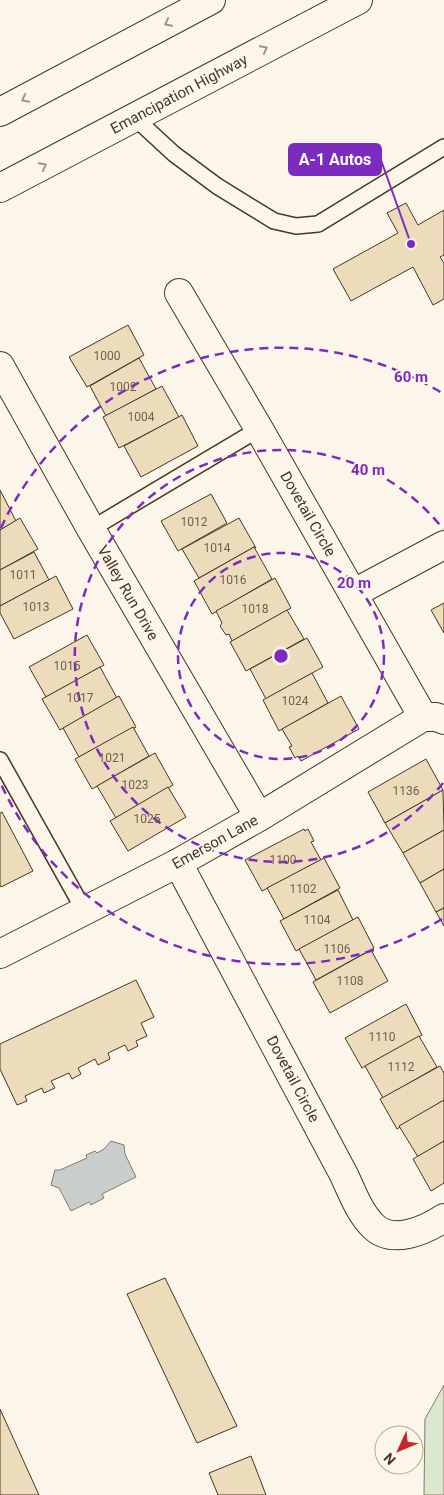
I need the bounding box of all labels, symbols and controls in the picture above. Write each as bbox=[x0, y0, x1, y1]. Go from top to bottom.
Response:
one-way arrow bbox=[165, 17, 174, 27]
one-way arrow bbox=[259, 45, 268, 55]
street label: Emancipation Highway bbox=[107, 50, 251, 138]
one-way arrow bbox=[21, 93, 30, 103]
callout: A-1 Autos bbox=[289, 144, 381, 175]
text: A-1 Autos bbox=[299, 150, 371, 169]
one-way arrow bbox=[38, 162, 47, 172]
house number: 1000 bbox=[94, 349, 121, 363]
text: 60 m bbox=[394, 368, 428, 386]
house number: 1002 bbox=[110, 380, 137, 394]
house number: 1004 bbox=[128, 410, 155, 424]
text: 40 m bbox=[351, 461, 385, 479]
street label: Dovetail Circle bbox=[276, 468, 340, 560]
house number: 1012 bbox=[181, 515, 208, 529]
house number: 1014 bbox=[204, 541, 231, 555]
street label: Valley Run Drive bbox=[94, 542, 162, 644]
house number: 1011 bbox=[10, 568, 36, 582]
house number: 1016 bbox=[220, 573, 247, 587]
text: 20 m bbox=[337, 574, 371, 592]
house number: 1013 bbox=[23, 600, 49, 614]
house number: 1018 bbox=[242, 602, 269, 616]
centre of rings bbox=[272, 647, 290, 665]
house number: 1015 bbox=[54, 659, 81, 673]
house number: 1017 bbox=[67, 691, 94, 705]
house number: 1024 bbox=[282, 694, 309, 708]
house number: 1021 bbox=[99, 751, 125, 765]
house number: 1023 bbox=[122, 778, 148, 792]
house number: 1136 bbox=[393, 784, 420, 798]
street label: Emerson Lane bbox=[169, 811, 261, 873]
house number: 1025 bbox=[134, 812, 161, 826]
house number: 1100 bbox=[270, 853, 297, 867]
house number: 1102 bbox=[290, 882, 317, 896]
house number: 1104 bbox=[304, 913, 331, 927]
house number: 1106 bbox=[324, 942, 351, 956]
house number: 1108 bbox=[337, 974, 364, 988]
house number: 1110 bbox=[369, 1030, 396, 1044]
street label: Dovetail Circle bbox=[263, 1033, 323, 1125]
house number: 1112 bbox=[388, 1060, 415, 1074]
north arrow bbox=[374, 1425, 424, 1475]
text: N bbox=[380, 1450, 399, 1468]

